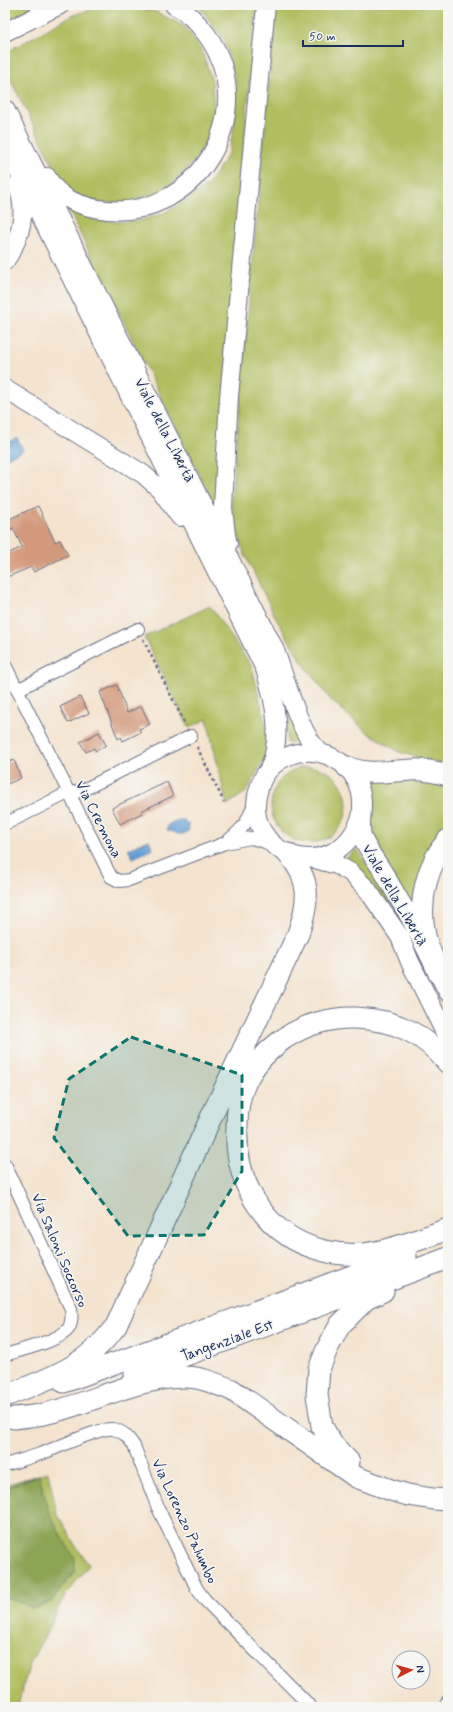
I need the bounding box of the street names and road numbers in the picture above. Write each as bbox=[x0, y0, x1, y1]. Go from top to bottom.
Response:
street label: Viale della Libertà bbox=[129, 375, 199, 486]
street label: Via Cremona bbox=[70, 777, 126, 862]
street label: Viale della Libertà bbox=[357, 841, 432, 950]
street label: Via Saloni Soccorso bbox=[26, 1190, 92, 1311]
street label: Tangenziale Est bbox=[178, 1315, 277, 1368]
street label: Via Lorenzo Palumbo bbox=[146, 1456, 222, 1587]

